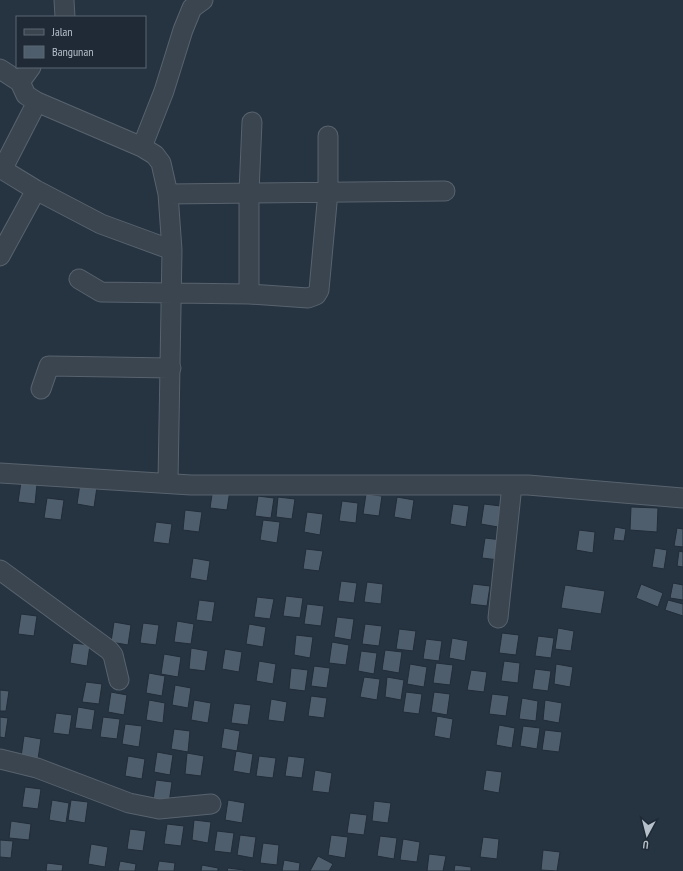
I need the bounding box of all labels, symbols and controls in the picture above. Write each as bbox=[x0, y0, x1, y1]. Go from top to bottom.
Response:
legend bbox=[16, 16, 146, 68]
text: Jalan bbox=[51, 24, 73, 39]
text: Bangunan bbox=[52, 44, 93, 59]
north arrow bbox=[627, 815, 667, 855]
text: U bbox=[642, 838, 649, 852]

